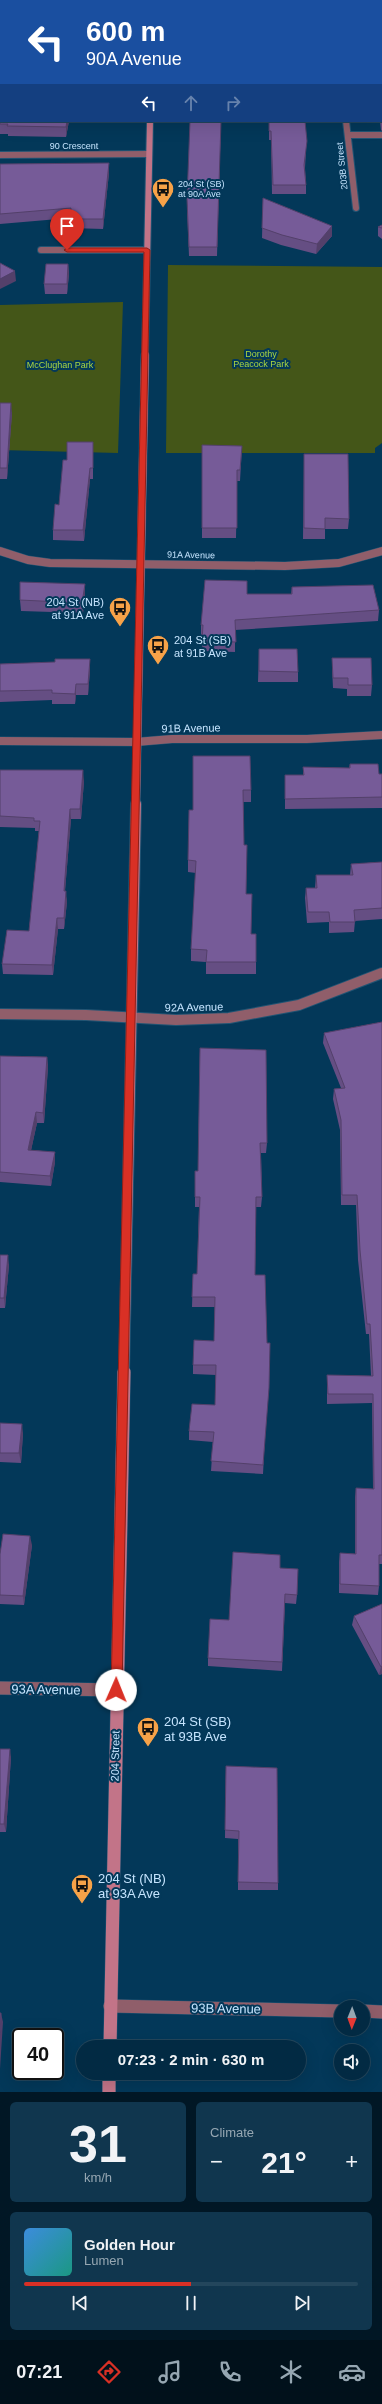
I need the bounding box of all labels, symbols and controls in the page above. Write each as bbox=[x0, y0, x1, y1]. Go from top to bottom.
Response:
icon: left bbox=[20, 16, 72, 68]
text: 600 m bbox=[86, 16, 165, 47]
text: 90A Avenue bbox=[86, 49, 182, 69]
icon: left bbox=[138, 92, 160, 114]
icon: ahead bbox=[180, 92, 202, 114]
icon: right bbox=[222, 92, 244, 114]
street label: 90 Crescent bbox=[50, 141, 99, 151]
street label: 203B Street bbox=[334, 141, 349, 190]
bus stop icon: 204 St (SB) at 90A Ave bbox=[150, 176, 176, 209]
place label: 204 St (SB) at 90A Ave bbox=[178, 179, 225, 199]
pin bbox=[50, 209, 84, 250]
icon: arrive bbox=[56, 215, 78, 237]
park label: Dorothy Peacock Park bbox=[233, 349, 289, 369]
park label: McClughan Park bbox=[27, 360, 94, 370]
street label: 91A Avenue bbox=[167, 550, 215, 560]
bus stop icon: 204 St (NB) at 91A Ave bbox=[107, 595, 133, 628]
place label: 204 St (NB) at 91A Ave bbox=[47, 596, 104, 621]
bus stop icon: 204 St (SB) at 91B Ave bbox=[145, 633, 171, 666]
place label: 204 St (SB) at 91B Ave bbox=[174, 634, 231, 659]
street label: 91B Avenue bbox=[161, 721, 221, 735]
street label: 92A Avenue bbox=[165, 1000, 223, 1014]
position arrow bbox=[95, 1669, 137, 1711]
street label: 93A Avenue bbox=[11, 1681, 81, 1698]
place label: 204 St (SB) at 93B Ave bbox=[164, 1714, 231, 1744]
bus stop icon: 204 St (SB) at 93B Ave bbox=[135, 1715, 161, 1748]
street label: 204 Street bbox=[109, 1731, 121, 1781]
place label: 204 St (NB) at 93A Ave bbox=[98, 1871, 166, 1901]
bus stop icon: 204 St (NB) at 93A Ave bbox=[69, 1872, 95, 1905]
street label: 93B Avenue bbox=[191, 2000, 261, 2017]
north arrow bbox=[334, 2000, 370, 2036]
map controls bbox=[334, 2000, 370, 2080]
speed limit sign: 40 bbox=[12, 2028, 64, 2080]
button: sound bbox=[334, 2044, 370, 2080]
text: 07:23 · 2 min · 630 m bbox=[118, 2051, 264, 2068]
text: 31 bbox=[69, 2115, 127, 2173]
text: Climate bbox=[210, 2125, 254, 2140]
text: 21° bbox=[261, 2146, 307, 2179]
text: − bbox=[210, 2149, 223, 2174]
text: + bbox=[345, 2149, 358, 2174]
text: km/h bbox=[84, 2170, 112, 2185]
text: Golden Hour bbox=[84, 2236, 175, 2253]
text: Lumen bbox=[84, 2253, 124, 2268]
icon: previous bbox=[69, 2292, 91, 2314]
icon: pause bbox=[180, 2292, 202, 2314]
icon: next bbox=[291, 2292, 313, 2314]
icon: directions bbox=[95, 2358, 123, 2386]
icon: music bbox=[156, 2358, 184, 2386]
icon: phone bbox=[216, 2358, 244, 2386]
icon: climate bbox=[277, 2358, 305, 2386]
icon: car bbox=[338, 2358, 366, 2386]
text: 07:21 bbox=[16, 2362, 62, 2382]

